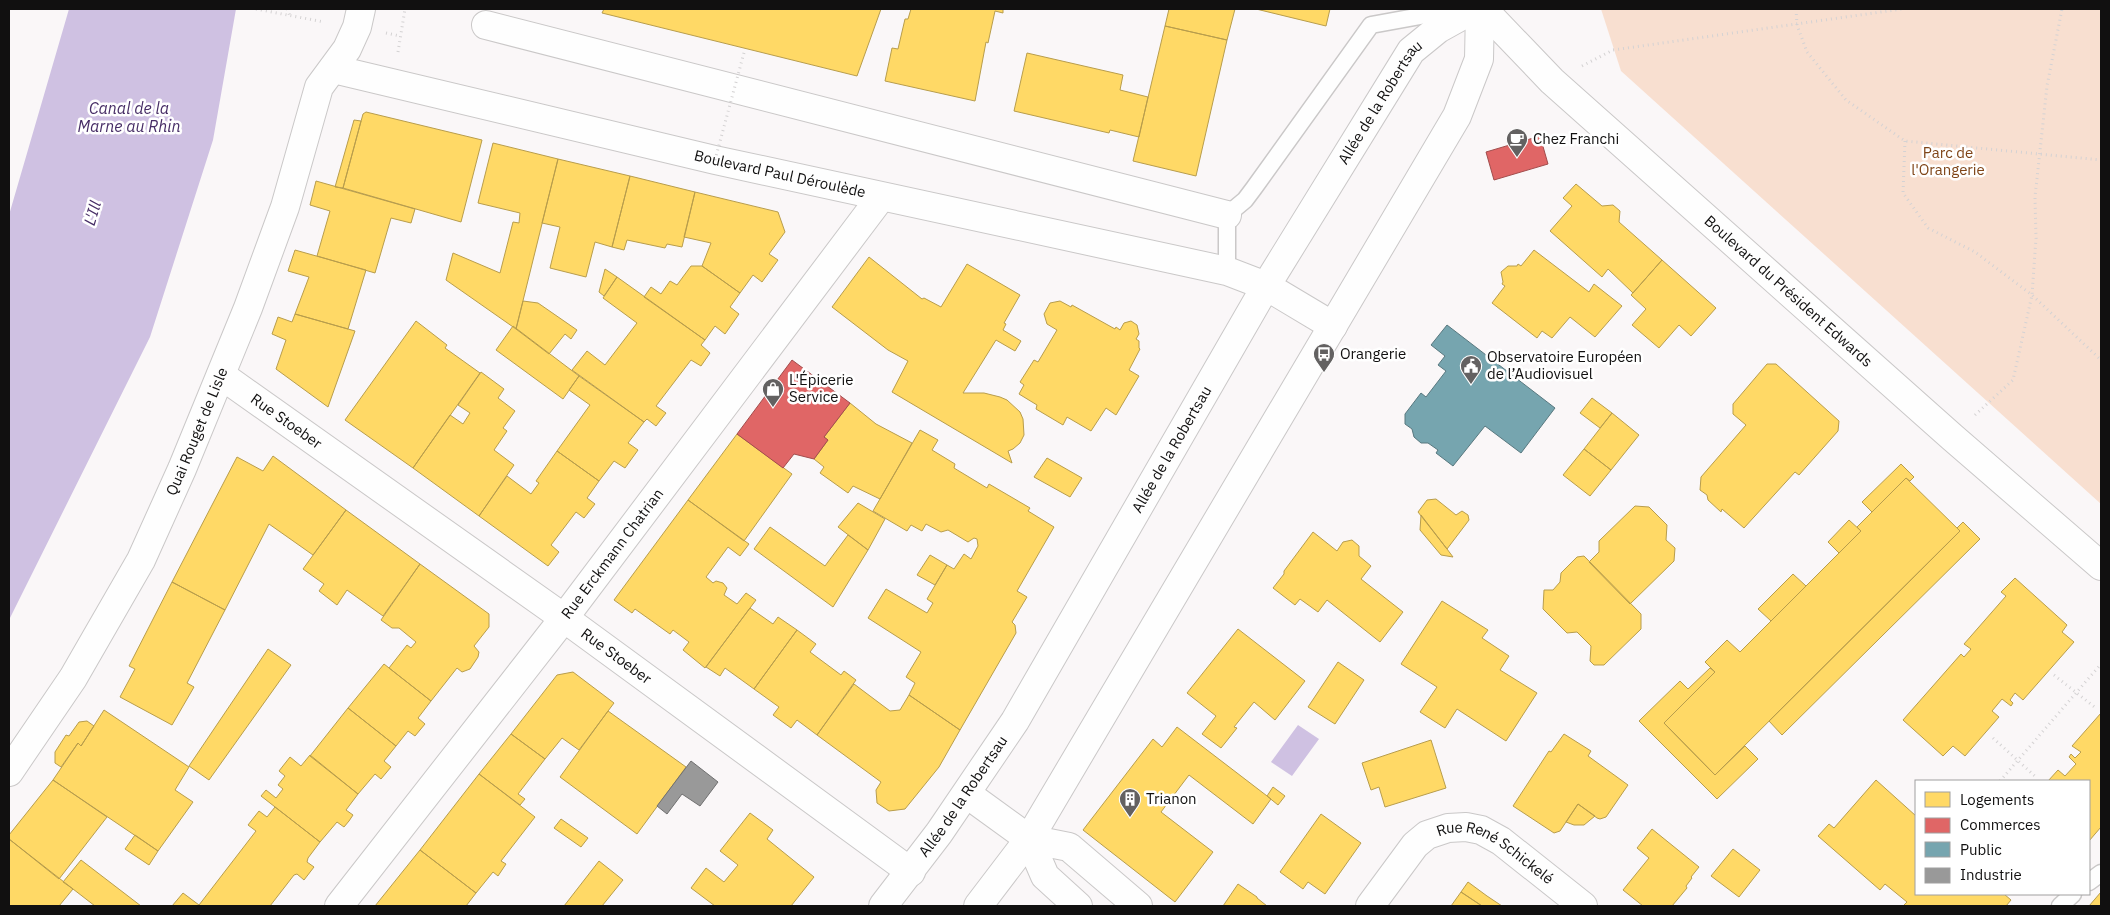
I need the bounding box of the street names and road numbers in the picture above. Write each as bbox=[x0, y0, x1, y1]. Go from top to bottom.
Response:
street label: Allée de la Robertsau bbox=[1333, 36, 1426, 168]
street label: Boulevard Paul Déroulède bbox=[692, 145, 867, 201]
street label: Boulevard du Président Edwards bbox=[1701, 211, 1877, 371]
street label: Quai Rouget de Lisle bbox=[161, 364, 232, 498]
street label: Allée de la Robertsau bbox=[1127, 382, 1215, 516]
street label: Rue Stoeber bbox=[247, 389, 326, 453]
street label: Rue Erckmann Chatrian bbox=[557, 484, 667, 622]
street label: Rue Stoeber bbox=[577, 624, 656, 688]
street label: Allée de la Robertsau bbox=[914, 732, 1011, 860]
street label: Rue René Schickelé bbox=[1434, 817, 1558, 888]

